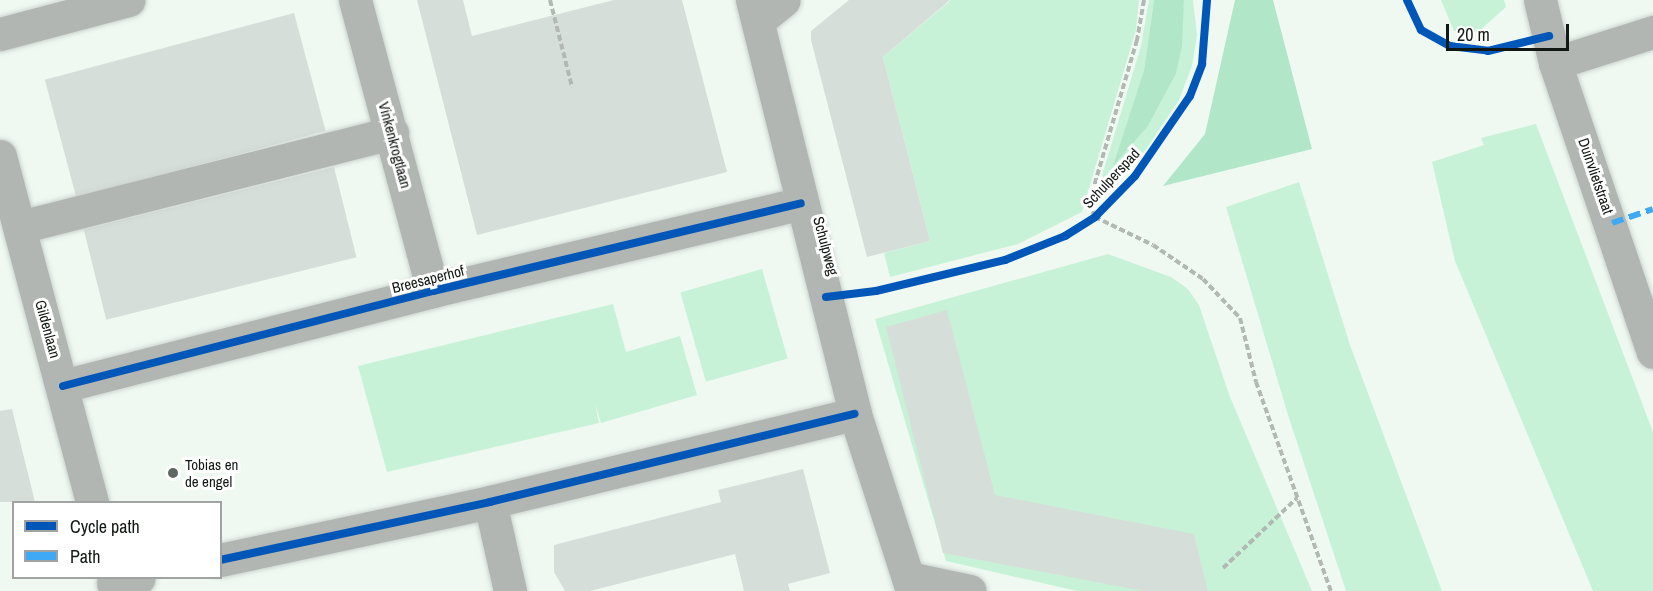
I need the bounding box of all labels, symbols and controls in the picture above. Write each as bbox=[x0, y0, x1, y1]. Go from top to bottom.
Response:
scale bar bbox=[1449, 12, 1572, 50]
text: 20 m bbox=[1457, 22, 1490, 47]
street label: Vinkenkrogtlaan bbox=[375, 100, 415, 190]
street label: Duinvlietstraat bbox=[1575, 136, 1617, 216]
street label: Schulperspad bbox=[1079, 144, 1143, 212]
street label: Schulpweg bbox=[810, 215, 842, 277]
street label: Breesaperhof bbox=[390, 261, 466, 297]
street label: Gildenlaan bbox=[32, 298, 64, 360]
place label: Tobias en de engel bbox=[185, 455, 238, 490]
marker: Tobias en de engel bbox=[166, 466, 180, 480]
legend bbox=[12, 501, 222, 579]
text: Cycle path bbox=[70, 514, 140, 539]
text: Path bbox=[70, 544, 100, 569]

